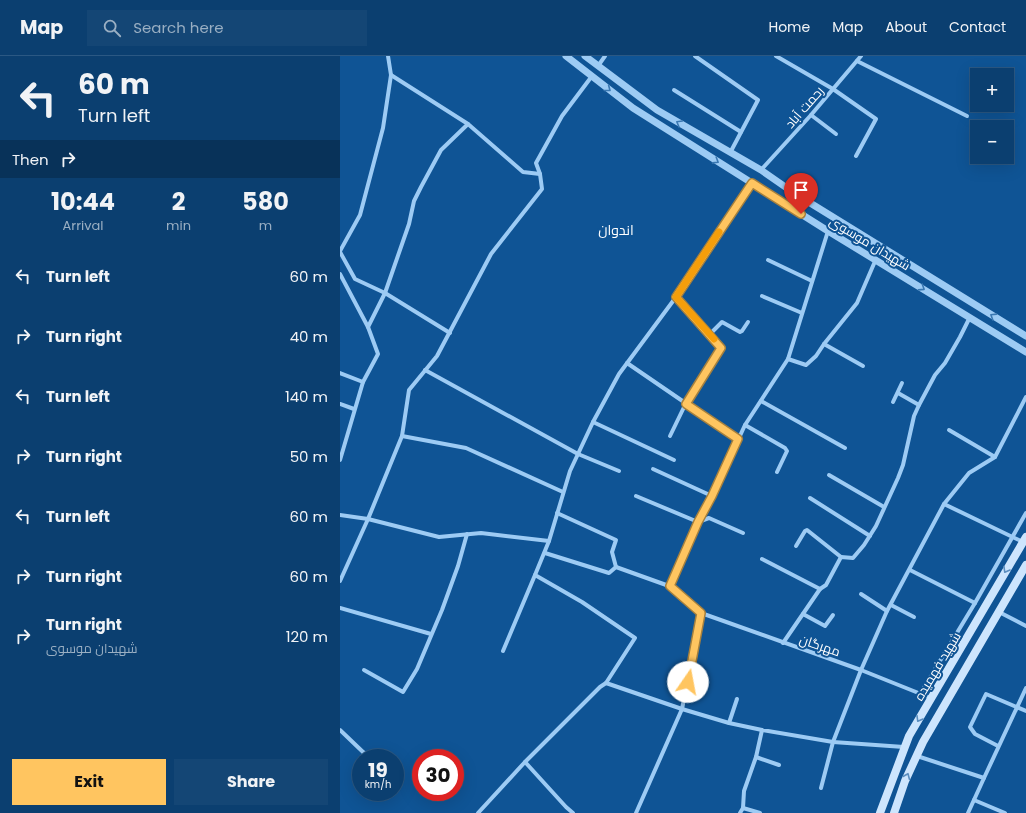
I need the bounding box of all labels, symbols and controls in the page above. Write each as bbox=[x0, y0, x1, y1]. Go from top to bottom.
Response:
search box bbox=[87, 10, 367, 46]
text: Map bbox=[20, 14, 63, 41]
icon: search bbox=[101, 17, 123, 39]
text: Search here bbox=[133, 17, 224, 38]
text: Home bbox=[768, 17, 810, 37]
text: Map bbox=[832, 17, 863, 37]
text: About bbox=[885, 17, 927, 37]
text: Contact bbox=[949, 17, 1006, 37]
text: 60 m bbox=[78, 65, 150, 104]
map controls bbox=[970, 68, 1014, 164]
button: + bbox=[970, 68, 1014, 112]
icon: left bbox=[12, 72, 64, 124]
street label: رحمت آباد bbox=[781, 82, 828, 133]
one-way arrow bbox=[604, 84, 611, 91]
text: Turn left bbox=[78, 103, 150, 128]
button: − bbox=[970, 120, 1014, 164]
one-way arrow bbox=[676, 121, 683, 128]
icon: right bbox=[57, 148, 79, 170]
text: Then bbox=[12, 149, 49, 170]
one-way arrow bbox=[712, 156, 719, 163]
pin bbox=[784, 173, 818, 214]
icon: arrive bbox=[790, 179, 812, 201]
text: 10:44 bbox=[51, 185, 115, 218]
text: 2 bbox=[172, 185, 185, 218]
text: 580 bbox=[242, 185, 289, 218]
street label: شهیدان موسوی bbox=[826, 212, 914, 275]
text: Arrival bbox=[63, 216, 104, 235]
text: min bbox=[166, 216, 191, 235]
text: m bbox=[259, 216, 272, 235]
district label: اندوان bbox=[598, 220, 634, 240]
icon: left bbox=[12, 265, 34, 287]
text: Turn left bbox=[46, 266, 110, 287]
text: 60 m bbox=[290, 266, 328, 287]
one-way arrow bbox=[918, 283, 925, 291]
one-way arrow bbox=[990, 313, 997, 320]
icon: right bbox=[12, 325, 34, 347]
text: Turn right bbox=[46, 326, 122, 347]
text: 40 m bbox=[290, 326, 328, 347]
icon: left bbox=[12, 385, 34, 407]
text: Turn left bbox=[46, 386, 110, 407]
text: 140 m bbox=[285, 386, 328, 407]
icon: right bbox=[12, 445, 34, 467]
text: Turn right bbox=[46, 446, 122, 467]
text: 50 m bbox=[290, 446, 328, 467]
icon: left bbox=[12, 505, 34, 527]
text: Turn left bbox=[46, 506, 110, 527]
text: 60 m bbox=[290, 506, 328, 527]
icon: right bbox=[12, 565, 34, 587]
text: Turn right bbox=[46, 566, 122, 587]
text: 60 m bbox=[290, 566, 328, 587]
one-way arrow bbox=[1004, 566, 1011, 573]
text: Turn right bbox=[46, 614, 122, 635]
icon: right bbox=[12, 625, 34, 647]
text: 120 m bbox=[286, 626, 328, 647]
street label: شهید فهمیده bbox=[909, 628, 965, 704]
street label: مهرگان bbox=[797, 630, 843, 661]
text: شهیدان موسوی bbox=[46, 639, 138, 658]
position arrow bbox=[667, 661, 709, 703]
one-way arrow bbox=[917, 715, 924, 722]
speed limit sign: 30 bbox=[412, 749, 464, 801]
text: 19 bbox=[368, 756, 388, 784]
button: Exit bbox=[12, 759, 166, 805]
button: Share bbox=[174, 759, 328, 805]
one-way arrow bbox=[902, 773, 910, 781]
text: km/h bbox=[365, 777, 391, 792]

